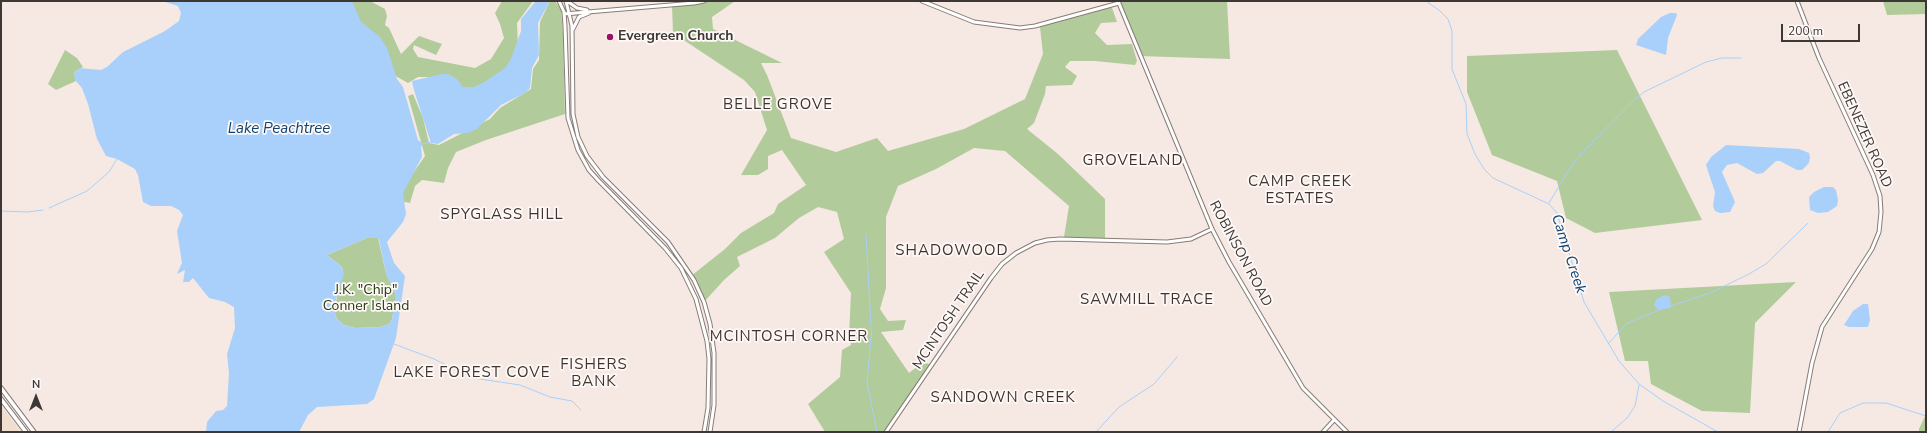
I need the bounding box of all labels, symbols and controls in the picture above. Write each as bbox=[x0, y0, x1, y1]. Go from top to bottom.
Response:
scale bar bbox=[1783, 16, 1862, 42]
text: 200 m bbox=[1788, 23, 1823, 39]
place label: Evergreen Church bbox=[618, 29, 733, 45]
marker: Evergreen Church bbox=[605, 32, 615, 42]
street label: EBENEZER ROAD bbox=[1833, 79, 1895, 191]
district label: BELLE GROVE bbox=[723, 96, 833, 114]
water label: Lake Peachtree bbox=[228, 120, 330, 138]
district label: GROVELAND bbox=[1082, 152, 1184, 170]
district label: CAMP CREEK ESTATES bbox=[1248, 173, 1352, 208]
street label: ROBINSON ROAD bbox=[1205, 198, 1275, 310]
district label: SPYGLASS HILL bbox=[440, 206, 564, 224]
water label: Camp Creek bbox=[1547, 212, 1589, 296]
district label: SHADOWOOD bbox=[895, 242, 1009, 260]
street label: MCINTOSH TRAIL bbox=[910, 267, 988, 373]
park label: J.K. "Chip" Conner Island bbox=[323, 283, 409, 316]
district label: SAWMILL TRACE bbox=[1080, 291, 1214, 309]
district label: MCINTOSH CORNER bbox=[710, 328, 868, 346]
district label: FISHERS BANK bbox=[560, 356, 628, 391]
district label: LAKE FOREST COVE bbox=[394, 364, 550, 382]
north arrow bbox=[16, 377, 56, 417]
text: N bbox=[32, 377, 40, 392]
district label: SANDOWN CREEK bbox=[930, 389, 1076, 407]

